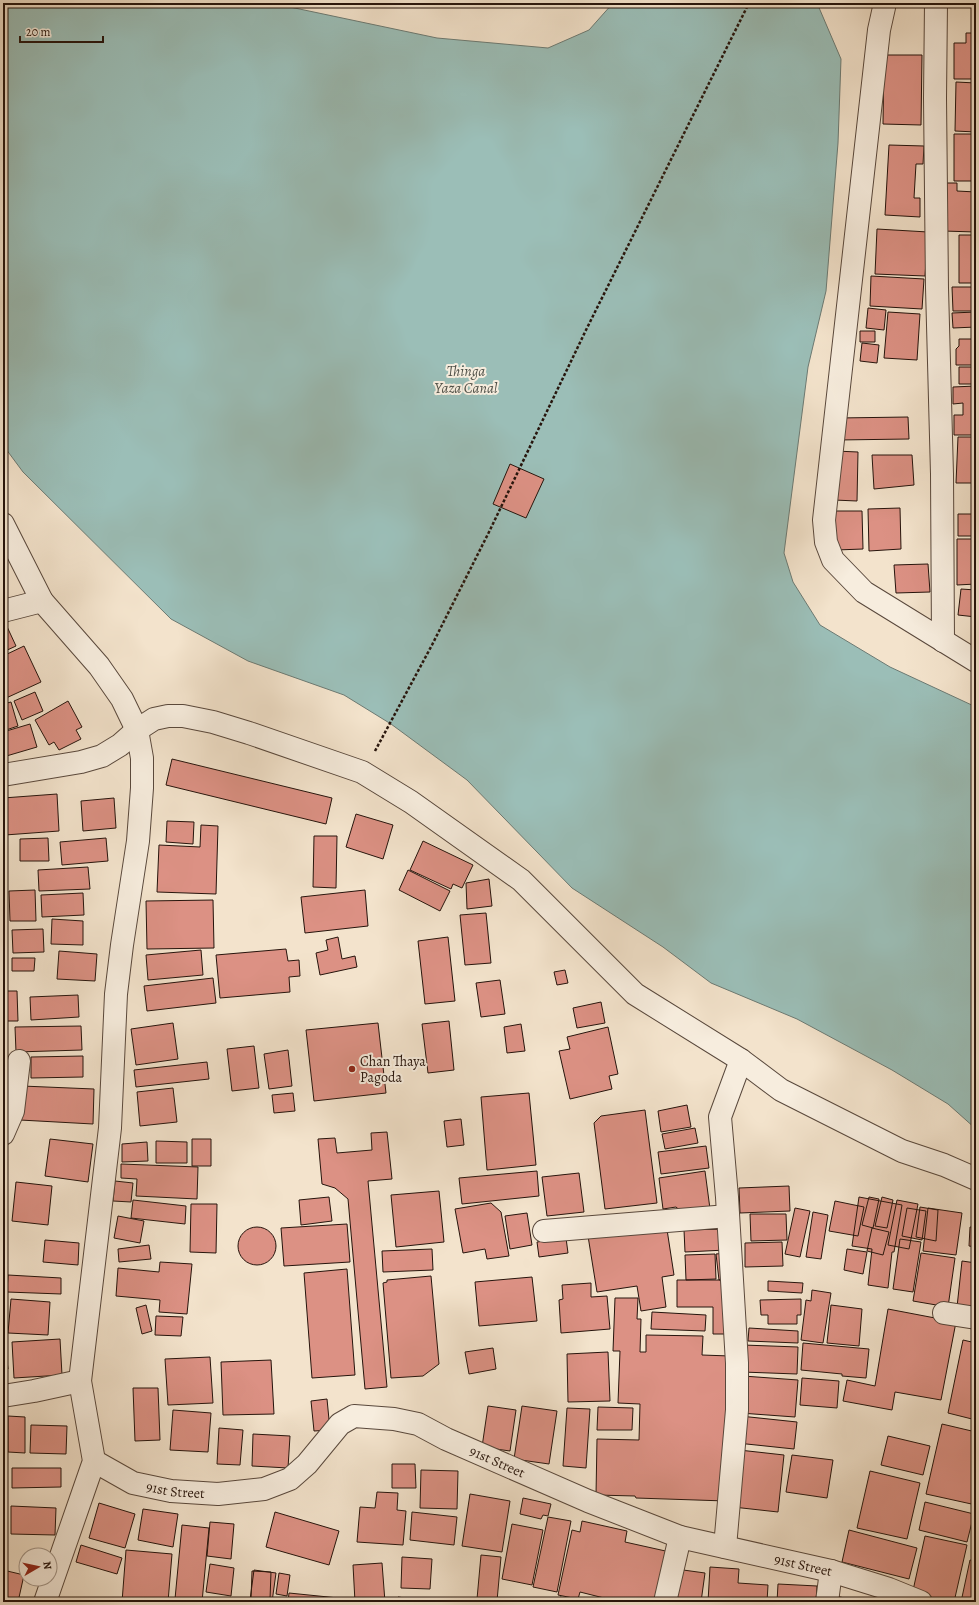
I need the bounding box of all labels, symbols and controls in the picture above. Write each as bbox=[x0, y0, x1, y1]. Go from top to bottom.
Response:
scale bar bbox=[20, 18, 103, 44]
text: 20 m bbox=[26, 24, 50, 40]
water label: Thinga Yaza Canal bbox=[434, 361, 498, 398]
place label: Chan Thaya Pagoda bbox=[360, 1052, 426, 1087]
marker: Chan Thaya Pagoda bbox=[347, 1064, 357, 1074]
street label: 91st Street bbox=[467, 1441, 528, 1482]
street label: 91st Street bbox=[145, 1477, 206, 1503]
north arrow bbox=[18, 1547, 58, 1587]
street label: 91st Street bbox=[773, 1549, 834, 1581]
text: N bbox=[39, 1560, 55, 1571]

